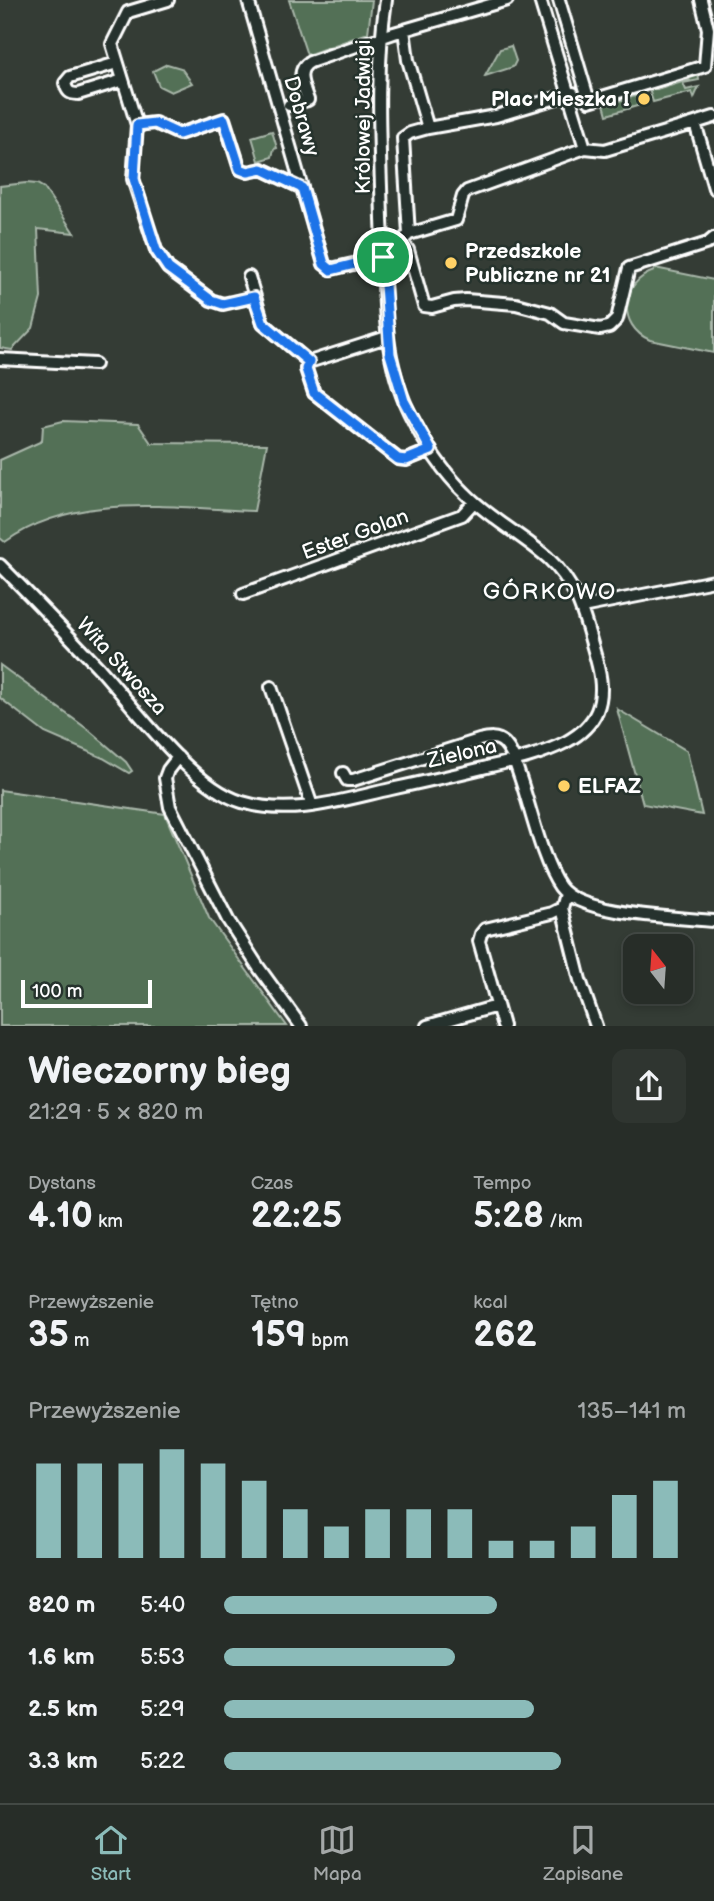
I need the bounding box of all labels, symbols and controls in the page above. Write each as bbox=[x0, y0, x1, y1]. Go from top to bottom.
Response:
street label: Królowej Jadwigi bbox=[351, 40, 376, 194]
street label: Dobrawy bbox=[278, 73, 325, 159]
place label: Plac Mieszka I bbox=[491, 87, 630, 112]
marker: Plac Mieszka I bbox=[636, 91, 652, 107]
pin bbox=[353, 227, 413, 287]
icon: arrive bbox=[364, 238, 402, 276]
place label: Przedszkole Publiczne nr 21 bbox=[465, 239, 611, 288]
marker: Przedszkole Publiczne nr 21 bbox=[443, 255, 459, 271]
street label: Ester Golan bbox=[298, 504, 412, 565]
district label: GÓRKOWO bbox=[483, 578, 617, 606]
street label: Wita Stwosza bbox=[71, 612, 172, 720]
street label: Zielona bbox=[424, 733, 499, 774]
place label: ELFAZ bbox=[578, 774, 641, 799]
marker: ELFAZ bbox=[556, 778, 572, 794]
north arrow bbox=[623, 934, 693, 1004]
map controls bbox=[623, 934, 693, 1004]
scale bar bbox=[21, 977, 152, 1009]
text: 100 m bbox=[32, 980, 83, 1003]
text: Wieczorny bieg bbox=[28, 1049, 291, 1094]
button: share bbox=[612, 1049, 686, 1123]
text: 21:29 · 5 × 820 m bbox=[28, 1098, 203, 1126]
text: Dystans bbox=[28, 1172, 96, 1195]
text: Czas bbox=[251, 1172, 293, 1195]
text: Tempo bbox=[473, 1172, 532, 1195]
text: 4.10 bbox=[28, 1195, 93, 1238]
text: 22:25 bbox=[251, 1195, 342, 1238]
text: 5:28 bbox=[473, 1195, 544, 1238]
text: km bbox=[93, 1210, 123, 1233]
text: /km bbox=[544, 1210, 583, 1233]
text: Przewyższenie bbox=[28, 1291, 154, 1314]
text: Tętno bbox=[251, 1291, 299, 1314]
text: kcal bbox=[473, 1291, 507, 1314]
text: 35 bbox=[28, 1314, 69, 1357]
text: 159 bbox=[251, 1314, 306, 1357]
text: 262 bbox=[473, 1314, 536, 1357]
text: m bbox=[69, 1329, 89, 1352]
text: bpm bbox=[306, 1329, 349, 1352]
text: Przewyższenie bbox=[28, 1397, 181, 1425]
text: 135–141 m bbox=[578, 1397, 686, 1425]
text: 820 m bbox=[28, 1591, 95, 1619]
text: 5:40 bbox=[140, 1591, 185, 1619]
text: 1.6 km bbox=[28, 1643, 95, 1671]
text: 5:53 bbox=[140, 1643, 185, 1671]
text: 2.5 km bbox=[28, 1695, 98, 1723]
text: 5:29 bbox=[140, 1695, 185, 1723]
text: 3.3 km bbox=[28, 1747, 98, 1775]
text: 5:22 bbox=[140, 1747, 185, 1775]
tab: Start bbox=[91, 1821, 131, 1886]
tab: Mapa bbox=[313, 1821, 362, 1886]
tab: Zapisane bbox=[543, 1821, 623, 1886]

